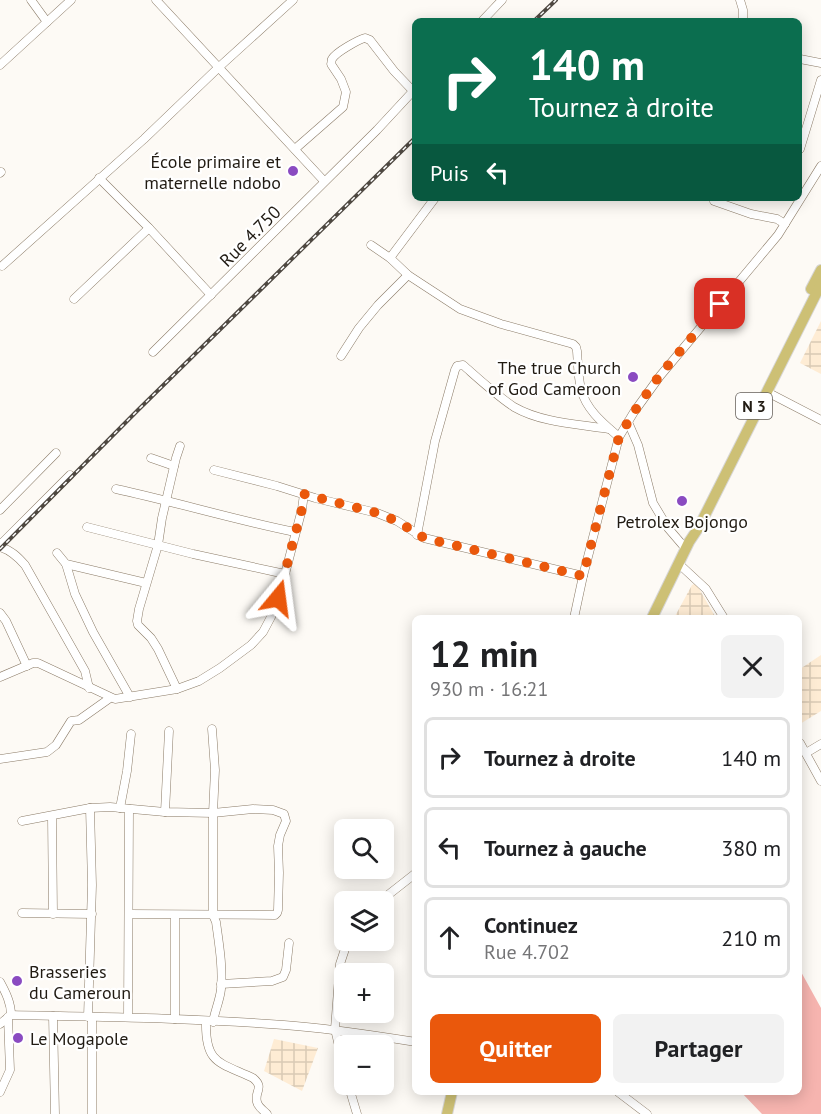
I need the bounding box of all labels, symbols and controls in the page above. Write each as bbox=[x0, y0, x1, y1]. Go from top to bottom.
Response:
text: 140 m bbox=[529, 37, 645, 92]
icon: right bbox=[430, 42, 508, 120]
text: Tournez à droite bbox=[529, 90, 714, 124]
place label: École primaire et maternelle ndobo bbox=[144, 150, 281, 194]
icon: left bbox=[481, 156, 514, 189]
text: Puis bbox=[430, 159, 469, 187]
marker: École primaire et maternelle ndobo bbox=[286, 164, 300, 178]
street label: Rue 4.750 bbox=[215, 200, 286, 271]
pin bbox=[694, 278, 745, 329]
icon: arrive bbox=[703, 287, 736, 320]
place label: The true Church of God Cameroon bbox=[488, 356, 621, 400]
marker: The true Church of God Cameroon bbox=[626, 370, 640, 384]
road number: N 3 bbox=[736, 393, 772, 419]
marker: Petrolex Bojongo bbox=[675, 494, 689, 508]
place label: Petrolex Bojongo bbox=[616, 510, 748, 533]
position arrow bbox=[246, 566, 310, 630]
text: 12 min bbox=[430, 630, 538, 677]
button: close bbox=[721, 635, 784, 698]
text: 930 m · 16:21 bbox=[430, 676, 548, 702]
icon: right bbox=[433, 741, 466, 774]
text: Tournez à droite bbox=[484, 744, 636, 772]
text: 140 m bbox=[721, 744, 781, 772]
map controls bbox=[334, 819, 394, 1095]
button: search bbox=[334, 819, 394, 879]
icon: left bbox=[433, 831, 466, 864]
text: Tournez à gauche bbox=[484, 834, 647, 862]
text: 380 m bbox=[721, 834, 781, 862]
button: layers bbox=[334, 891, 394, 951]
text: Continuez bbox=[484, 911, 578, 939]
icon: ahead bbox=[433, 921, 466, 954]
text: 210 m bbox=[721, 924, 781, 952]
text: Rue 4.702 bbox=[484, 939, 570, 965]
place label: Brasseries du Cameroun bbox=[29, 960, 131, 1004]
button: + bbox=[334, 963, 394, 1023]
marker: Brasseries du Cameroun bbox=[10, 974, 24, 988]
button: Quitter bbox=[430, 1014, 601, 1083]
button: Partager bbox=[613, 1014, 784, 1083]
place label: Le Mogapole bbox=[30, 1027, 128, 1050]
marker: Le Mogapole bbox=[11, 1031, 25, 1045]
button: − bbox=[334, 1035, 394, 1095]

